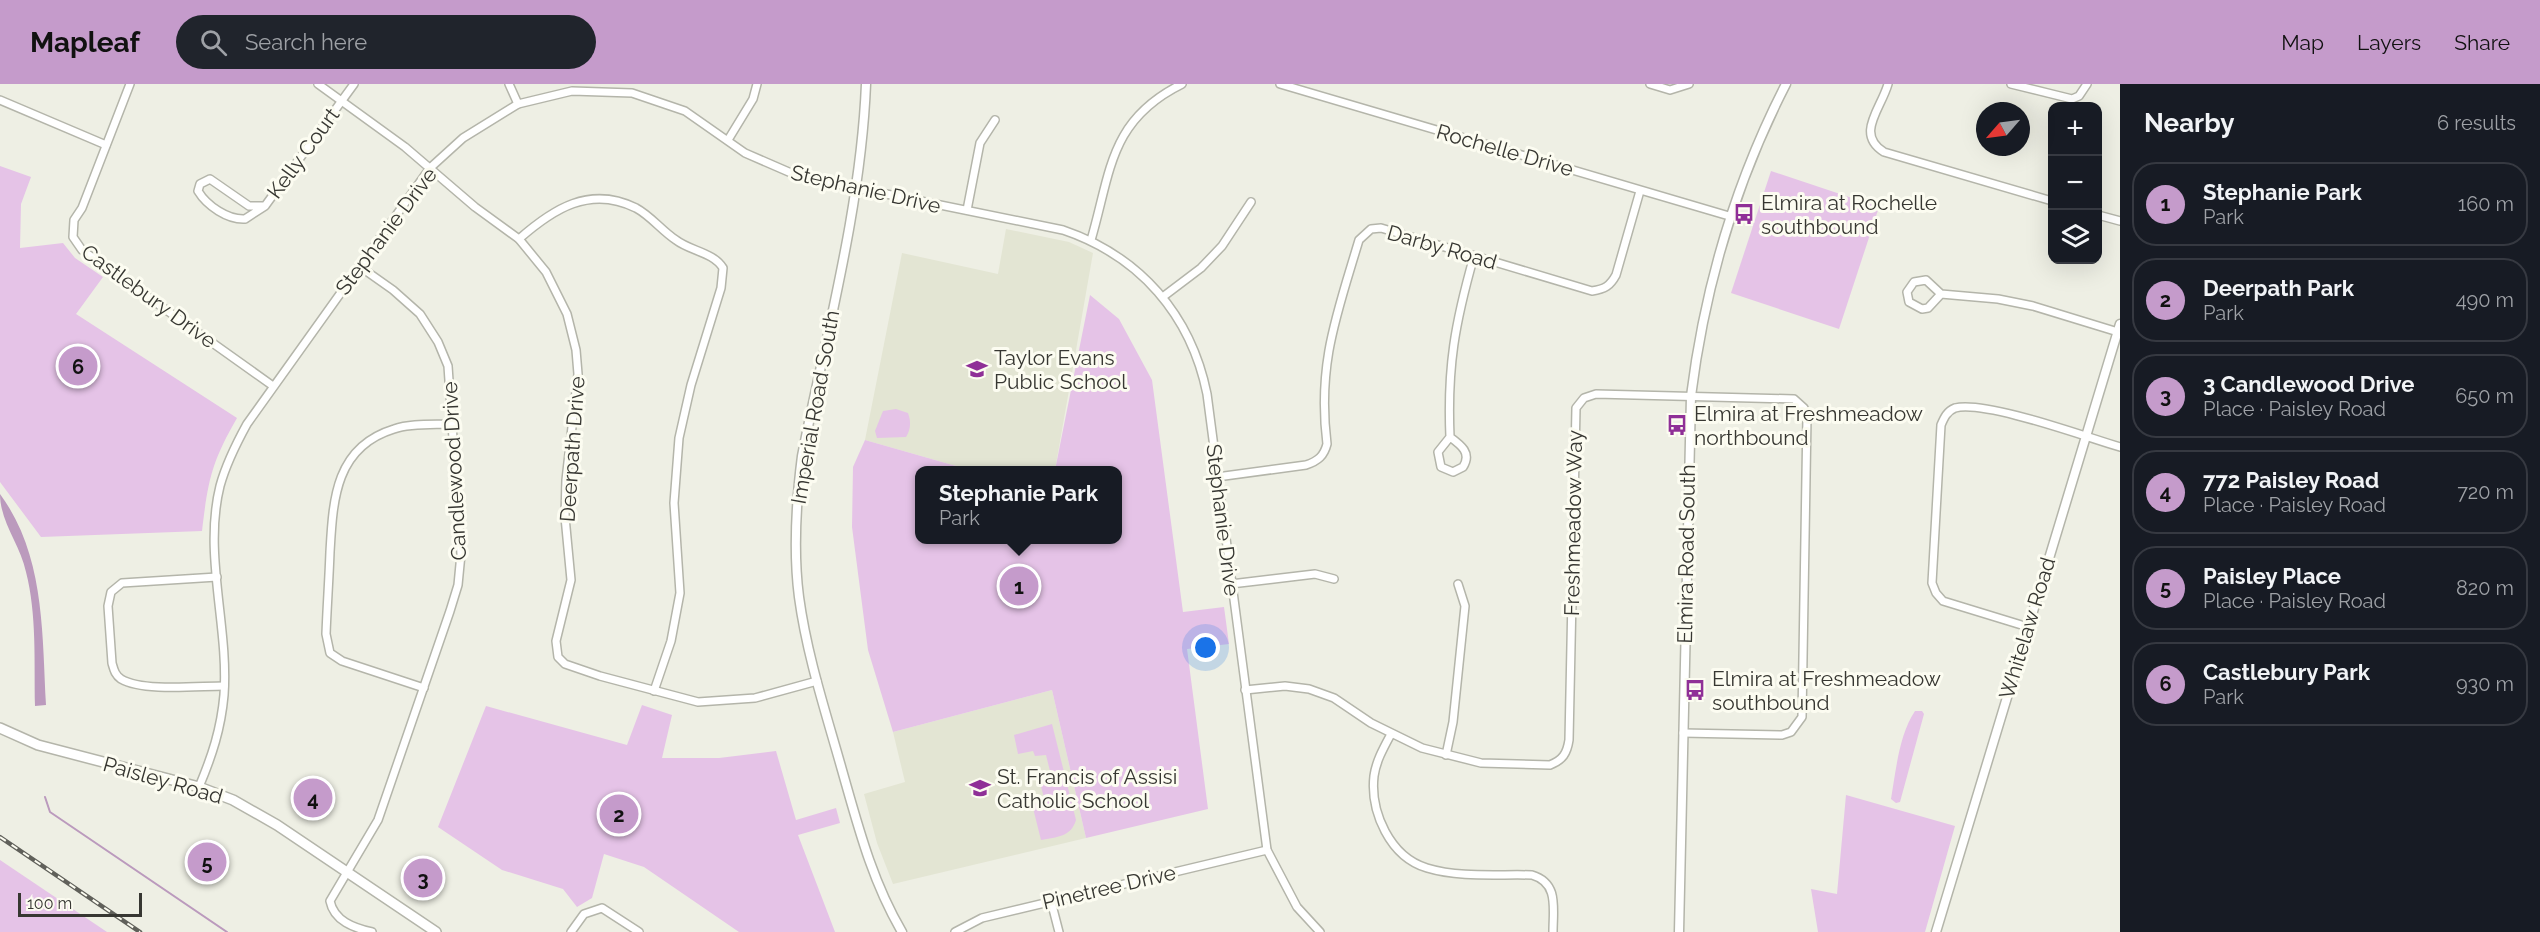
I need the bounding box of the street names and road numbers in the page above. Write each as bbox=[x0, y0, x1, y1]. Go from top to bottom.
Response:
street label: Kelly Court bbox=[262, 103, 344, 203]
street label: Rochelle Drive bbox=[1434, 119, 1576, 181]
street label: Stephanie Drive bbox=[789, 160, 943, 218]
street label: Stephanie Drive bbox=[330, 162, 442, 300]
street label: Darby Road bbox=[1384, 219, 1500, 275]
street label: Castlebury Drive bbox=[77, 239, 221, 353]
street label: Imperial Road South bbox=[786, 308, 844, 506]
street label: Deerpath Drive bbox=[554, 375, 590, 523]
street label: Candlewood Drive bbox=[437, 381, 471, 561]
street label: Freshmeadow Way bbox=[1559, 430, 1587, 616]
street label: Stephanie Drive bbox=[1201, 443, 1245, 597]
street label: Elmira Road South bbox=[1672, 464, 1700, 644]
street label: Whitelaw Road bbox=[1994, 554, 2060, 702]
street label: Paisley Road bbox=[100, 751, 226, 809]
street label: Pinetree Drive bbox=[1040, 859, 1178, 915]

